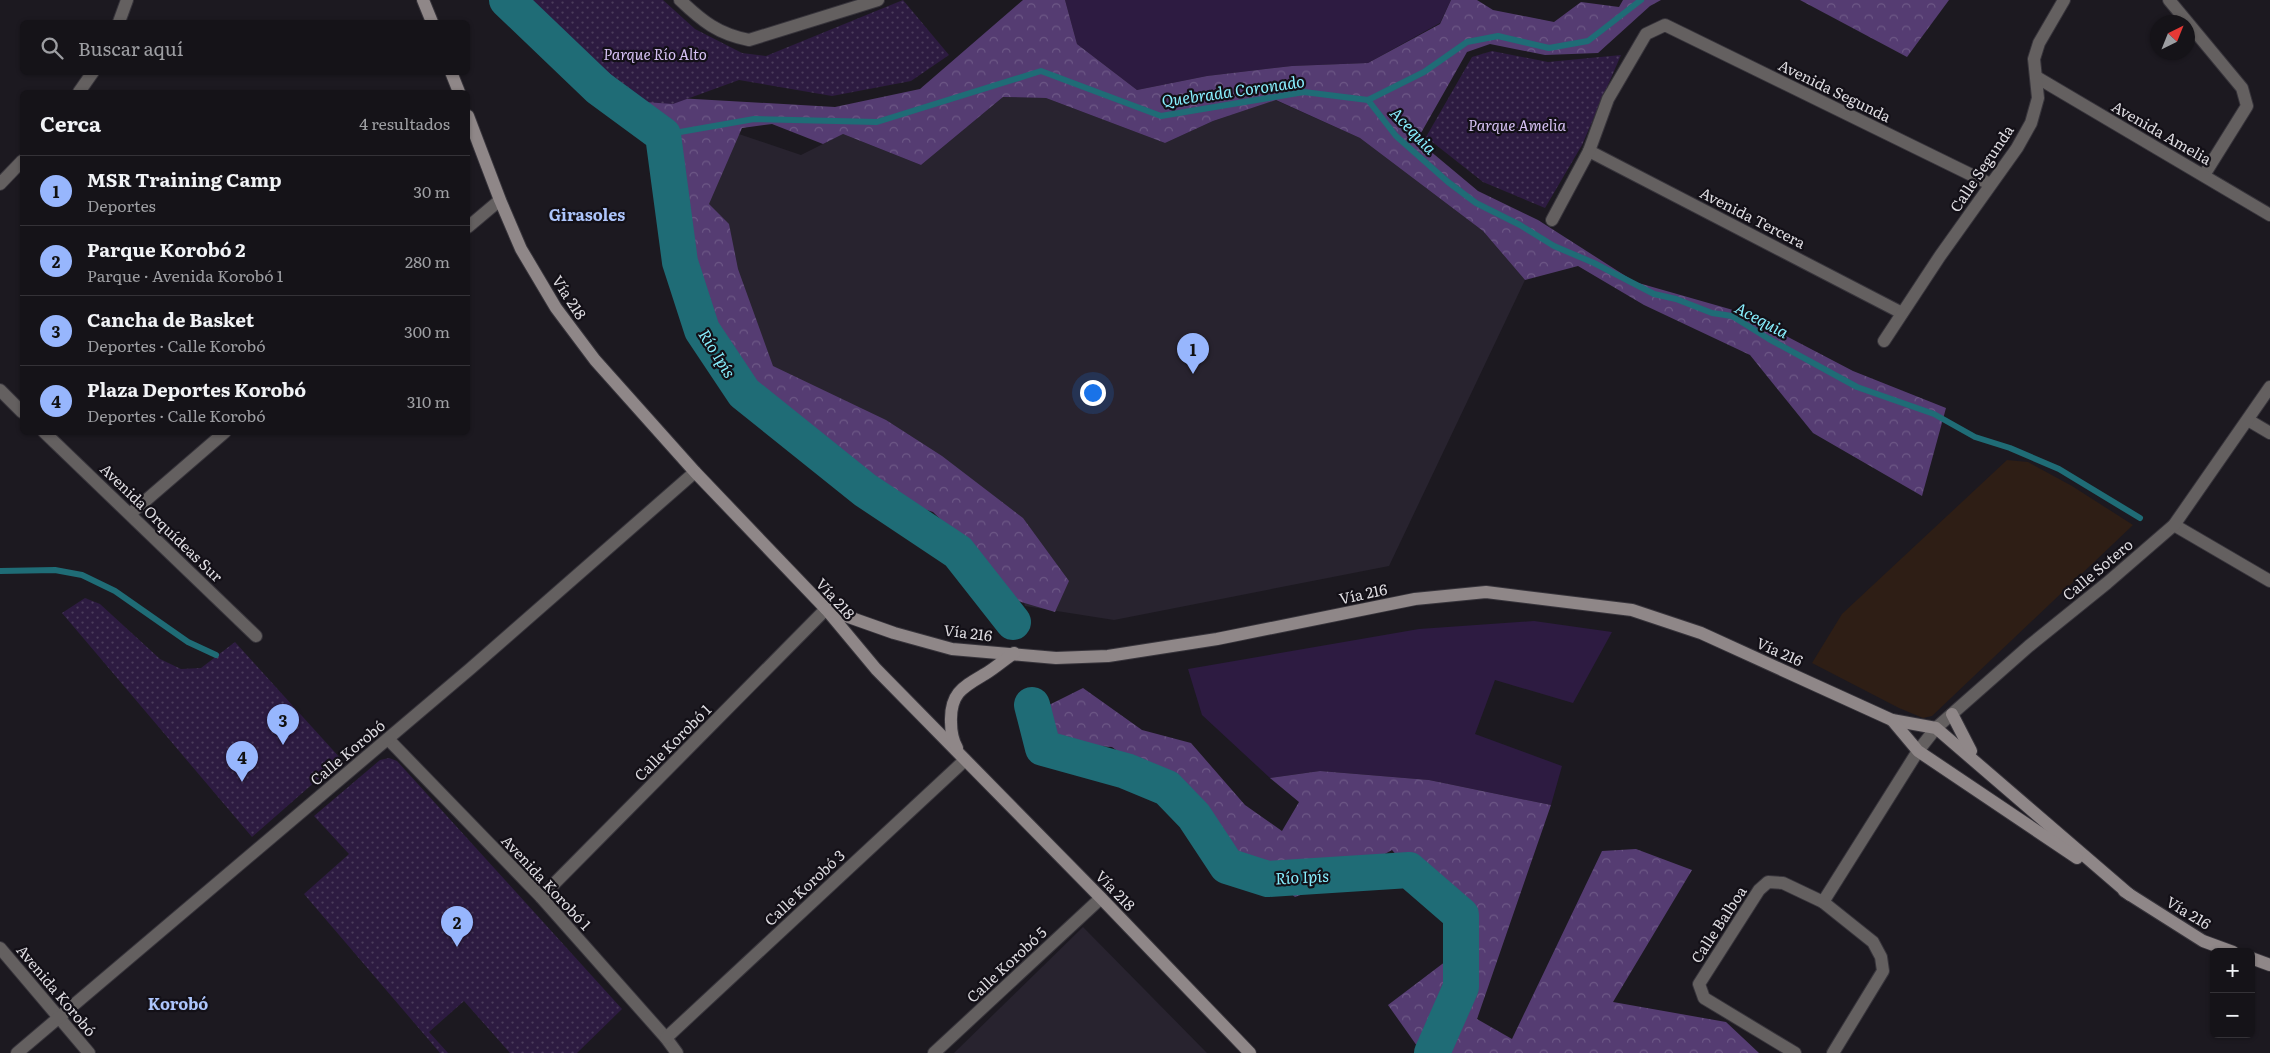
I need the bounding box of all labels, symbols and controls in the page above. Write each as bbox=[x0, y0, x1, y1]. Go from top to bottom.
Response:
north arrow bbox=[2150, 15, 2195, 60]
search box bbox=[20, 20, 470, 75]
icon: search bbox=[38, 34, 66, 62]
text: Buscar aquí bbox=[78, 34, 183, 62]
park label: Parque Río Alto bbox=[603, 42, 707, 65]
street label: Avenida Segunda bbox=[1775, 53, 1896, 128]
water label: Quebrada Coronado bbox=[1160, 68, 1306, 112]
street label: Avenida Amelia bbox=[2108, 94, 2217, 170]
water label: Acequia bbox=[1385, 101, 1443, 160]
text: Cerca bbox=[40, 107, 101, 138]
text: 4 resultados bbox=[359, 111, 450, 135]
park label: Parque Amelia bbox=[1468, 113, 1566, 136]
street label: Calle Segunda bbox=[1943, 119, 2019, 216]
text: MSR Training Camp bbox=[87, 165, 282, 193]
text: 1 bbox=[53, 179, 59, 203]
text: 30 m bbox=[413, 179, 450, 203]
street label: Avenida Tercera bbox=[1696, 180, 1811, 254]
text: Deportes bbox=[87, 193, 156, 217]
district label: Girasoles bbox=[549, 202, 625, 226]
text: Parque Korobó 2 bbox=[87, 235, 246, 263]
text: 2 bbox=[52, 249, 60, 273]
text: 280 m bbox=[405, 249, 450, 273]
text: Parque · Avenida Korobó 1 bbox=[87, 263, 283, 287]
street label: Vía 218 bbox=[547, 270, 593, 324]
water label: Acequia bbox=[1731, 295, 1794, 344]
text: Cancha de Basket bbox=[87, 305, 254, 333]
text: 3 bbox=[52, 319, 60, 343]
text: 300 m bbox=[404, 319, 450, 343]
water label: Río Ipís bbox=[694, 324, 742, 382]
text: Deportes · Calle Korobó bbox=[87, 333, 266, 357]
pin: 1 bbox=[1177, 333, 1209, 374]
text: Plaza Deportes Korobó bbox=[87, 375, 306, 403]
your location bbox=[1080, 380, 1106, 406]
text: 4 bbox=[51, 389, 61, 413]
text: 310 m bbox=[407, 389, 450, 413]
text: Deportes · Calle Korobó bbox=[87, 403, 266, 427]
street label: Avenida Orquídeas Sur bbox=[96, 457, 228, 587]
street label: Calle Sotero bbox=[2057, 532, 2137, 605]
street label: Vía 218 bbox=[811, 572, 861, 624]
street label: Vía 216 bbox=[1337, 577, 1389, 609]
street label: Vía 216 bbox=[942, 618, 994, 646]
street label: Vía 216 bbox=[1753, 631, 1807, 671]
street label: Calle Korobó 1 bbox=[628, 698, 716, 786]
pin: 3 bbox=[267, 704, 299, 745]
street label: Calle Korobó bbox=[304, 714, 390, 790]
pin: 4 bbox=[226, 741, 258, 782]
street label: Avenida Korobó 1 bbox=[497, 829, 597, 935]
street label: Calle Korobó 3 bbox=[758, 843, 850, 931]
water label: Río Ipís bbox=[1274, 863, 1330, 889]
street label: Vía 218 bbox=[1091, 864, 1141, 916]
street label: Calle Balboa bbox=[1684, 880, 1752, 967]
street label: Vía 216 bbox=[2162, 890, 2216, 934]
pin: 2 bbox=[441, 906, 473, 947]
street label: Calle Korobó 5 bbox=[961, 920, 1052, 1007]
street label: Avenida Korobó bbox=[12, 939, 103, 1041]
map controls bbox=[2210, 948, 2255, 1038]
button: + bbox=[2210, 948, 2255, 993]
district label: Korobó bbox=[148, 991, 208, 1015]
button: − bbox=[2210, 993, 2255, 1038]

